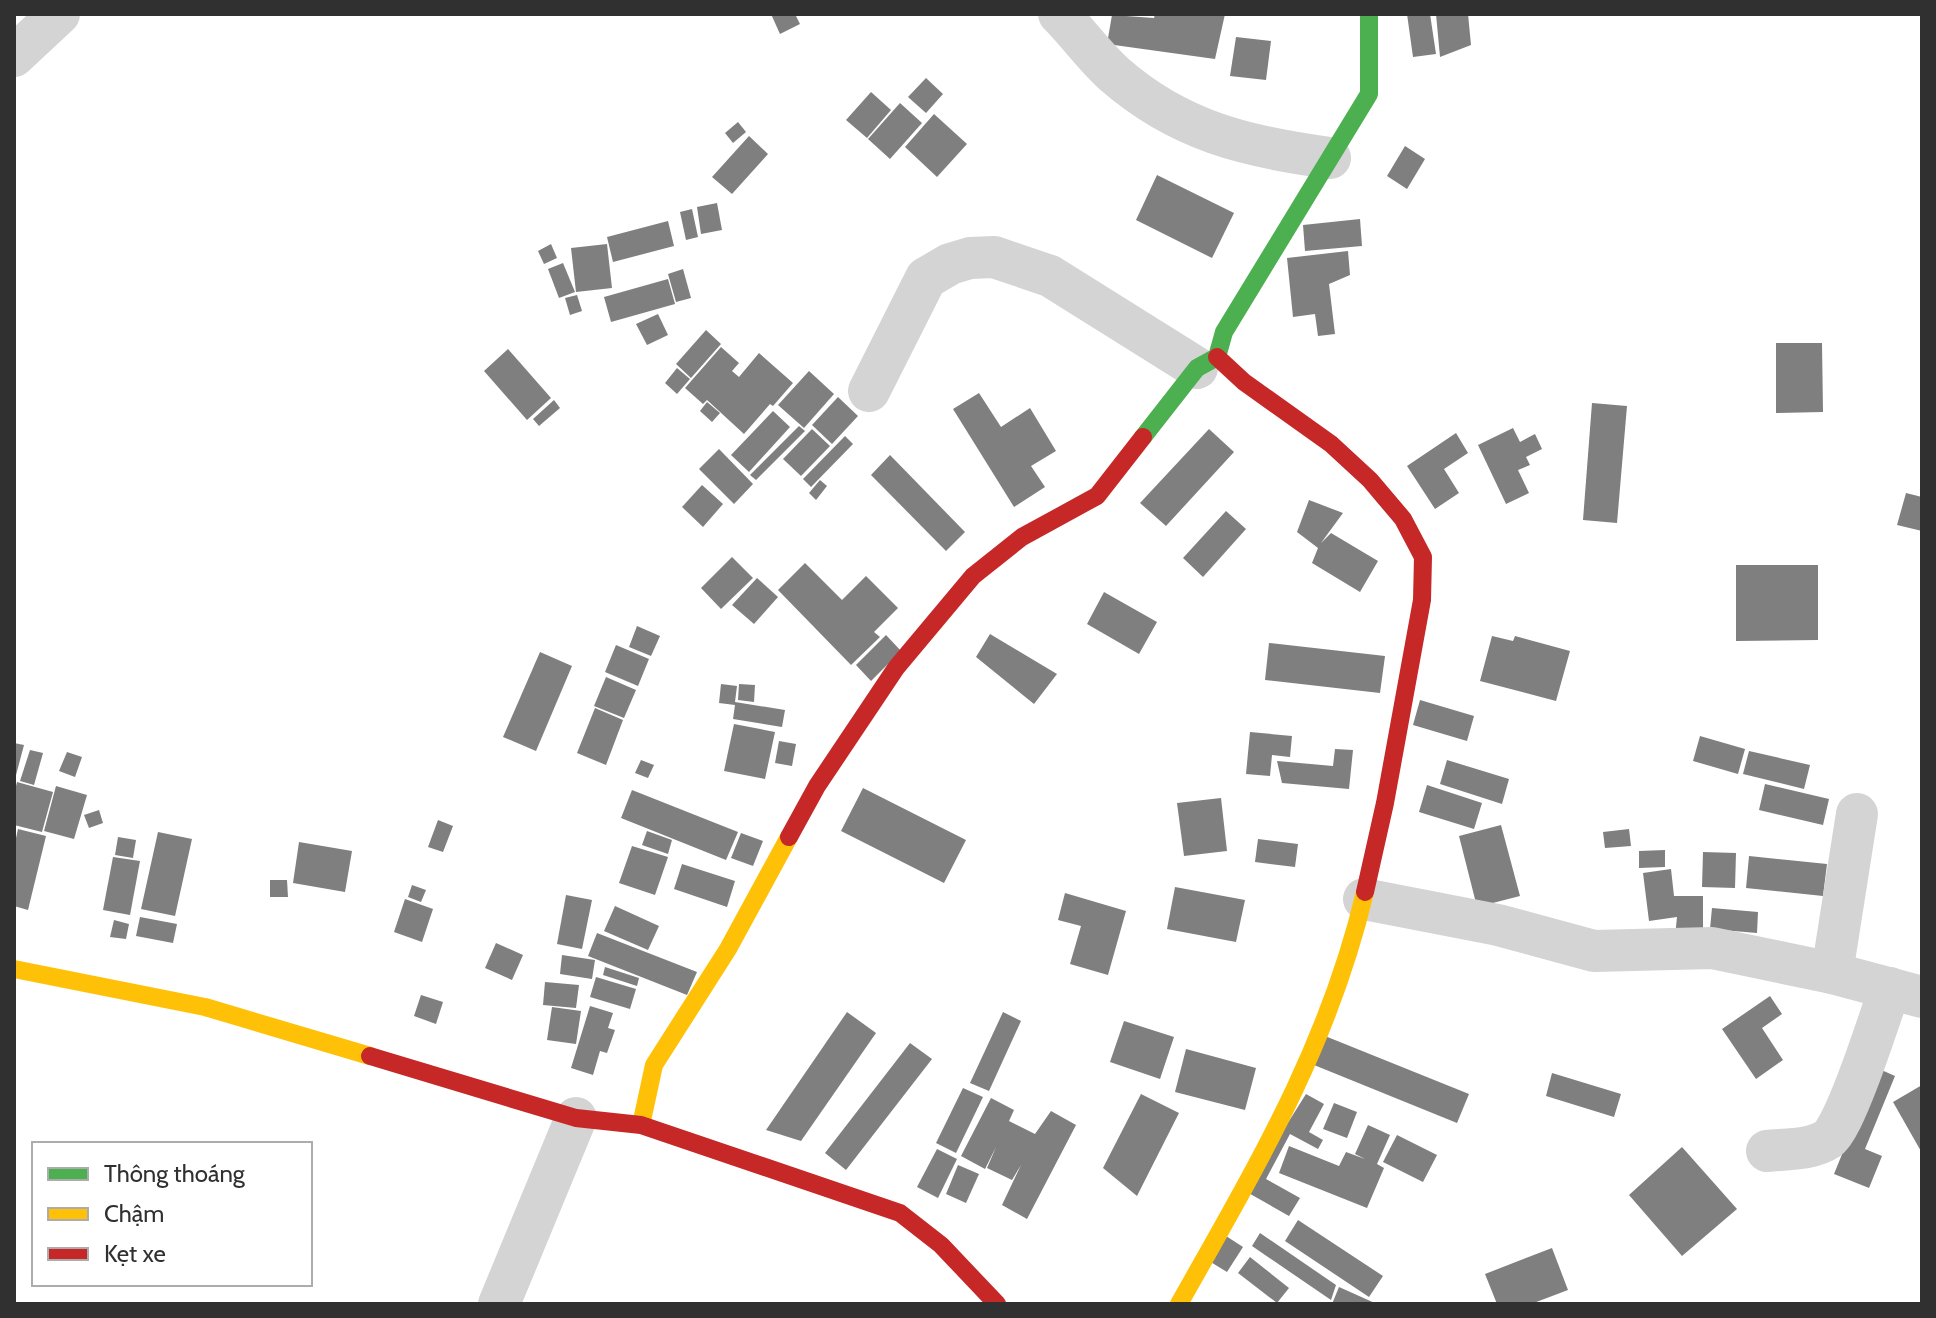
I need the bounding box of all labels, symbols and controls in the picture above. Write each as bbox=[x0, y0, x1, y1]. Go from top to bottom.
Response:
legend bbox=[32, 1142, 312, 1286]
text: Thông thoáng bbox=[104, 1159, 246, 1188]
text: Chậm bbox=[104, 1199, 164, 1228]
text: Kẹt xe bbox=[104, 1239, 166, 1268]

